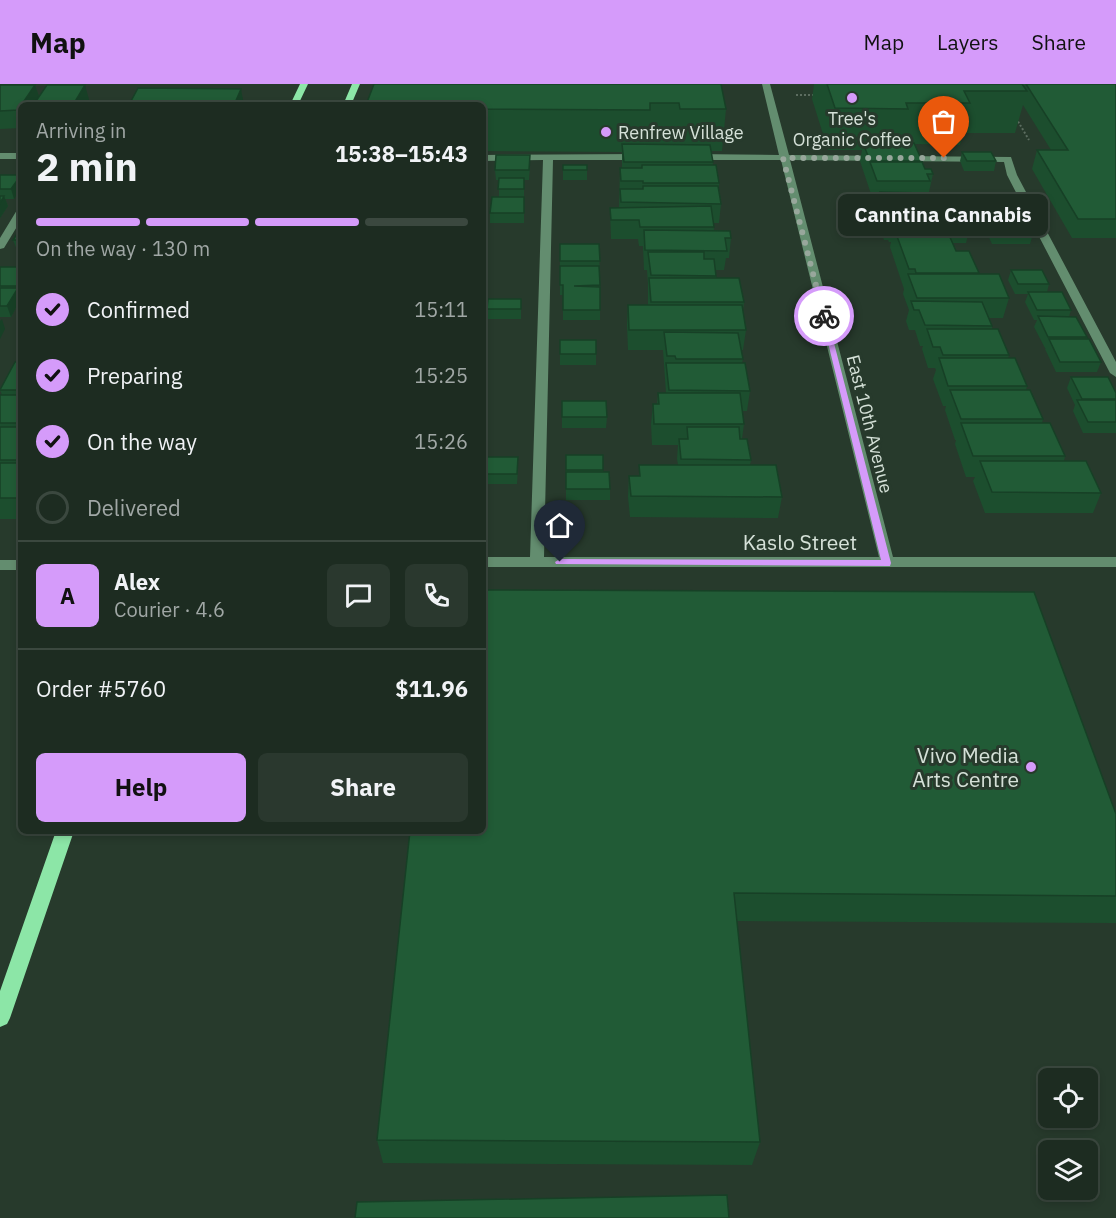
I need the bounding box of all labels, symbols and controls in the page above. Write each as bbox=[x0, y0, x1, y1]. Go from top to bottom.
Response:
text: Map bbox=[30, 24, 86, 61]
text: Map bbox=[864, 28, 904, 56]
text: Layers bbox=[937, 28, 999, 56]
text: Share bbox=[1032, 28, 1086, 56]
marker: Tree's Organic Coffee bbox=[845, 91, 859, 105]
pin bbox=[918, 96, 969, 158]
icon: bag bbox=[927, 105, 960, 138]
place label: Tree's Organic Coffee bbox=[793, 107, 911, 151]
text: Arriving in bbox=[36, 117, 126, 144]
place label: Renfrew Village bbox=[618, 121, 744, 144]
marker: Renfrew Village bbox=[599, 125, 613, 139]
text: 15:38–15:43 bbox=[335, 139, 468, 168]
text: 2 min bbox=[36, 141, 138, 192]
callout: Canntina Cannabis bbox=[839, 194, 1049, 236]
text: Canntina Cannabis bbox=[854, 201, 1032, 228]
text: On the way · 130 m bbox=[36, 235, 210, 262]
courier bbox=[794, 286, 854, 346]
icon: check bbox=[36, 293, 69, 326]
text: Confirmed bbox=[87, 295, 190, 324]
text: 15:11 bbox=[414, 296, 468, 323]
icon: bike bbox=[808, 300, 841, 333]
street label: East 10th Avenue bbox=[842, 352, 898, 496]
icon: check bbox=[36, 359, 69, 392]
text: Preparing bbox=[87, 361, 182, 390]
text: 15:25 bbox=[414, 362, 468, 389]
icon: check bbox=[36, 425, 69, 458]
text: On the way bbox=[87, 427, 197, 456]
text: 15:26 bbox=[414, 428, 468, 455]
text: Delivered bbox=[87, 493, 181, 522]
pin bbox=[534, 500, 585, 562]
icon: home bbox=[543, 509, 576, 542]
street label: Kaslo Street bbox=[743, 528, 857, 556]
button: chat bbox=[327, 564, 390, 627]
button: phone bbox=[405, 564, 468, 627]
text: Alex bbox=[114, 567, 160, 596]
text: A bbox=[60, 581, 75, 610]
text: Courier · 4.6 bbox=[114, 596, 225, 623]
text: Order #5760 bbox=[36, 674, 166, 703]
text: $11.96 bbox=[395, 674, 468, 703]
place label: Vivo Media Arts Centre bbox=[912, 741, 1019, 793]
button: Help bbox=[36, 753, 246, 822]
button: Share bbox=[258, 753, 468, 822]
marker: Vivo Media Arts Centre bbox=[1024, 760, 1038, 774]
map controls bbox=[1038, 1068, 1098, 1200]
button: locate bbox=[1038, 1068, 1098, 1128]
button: layers bbox=[1038, 1140, 1098, 1200]

